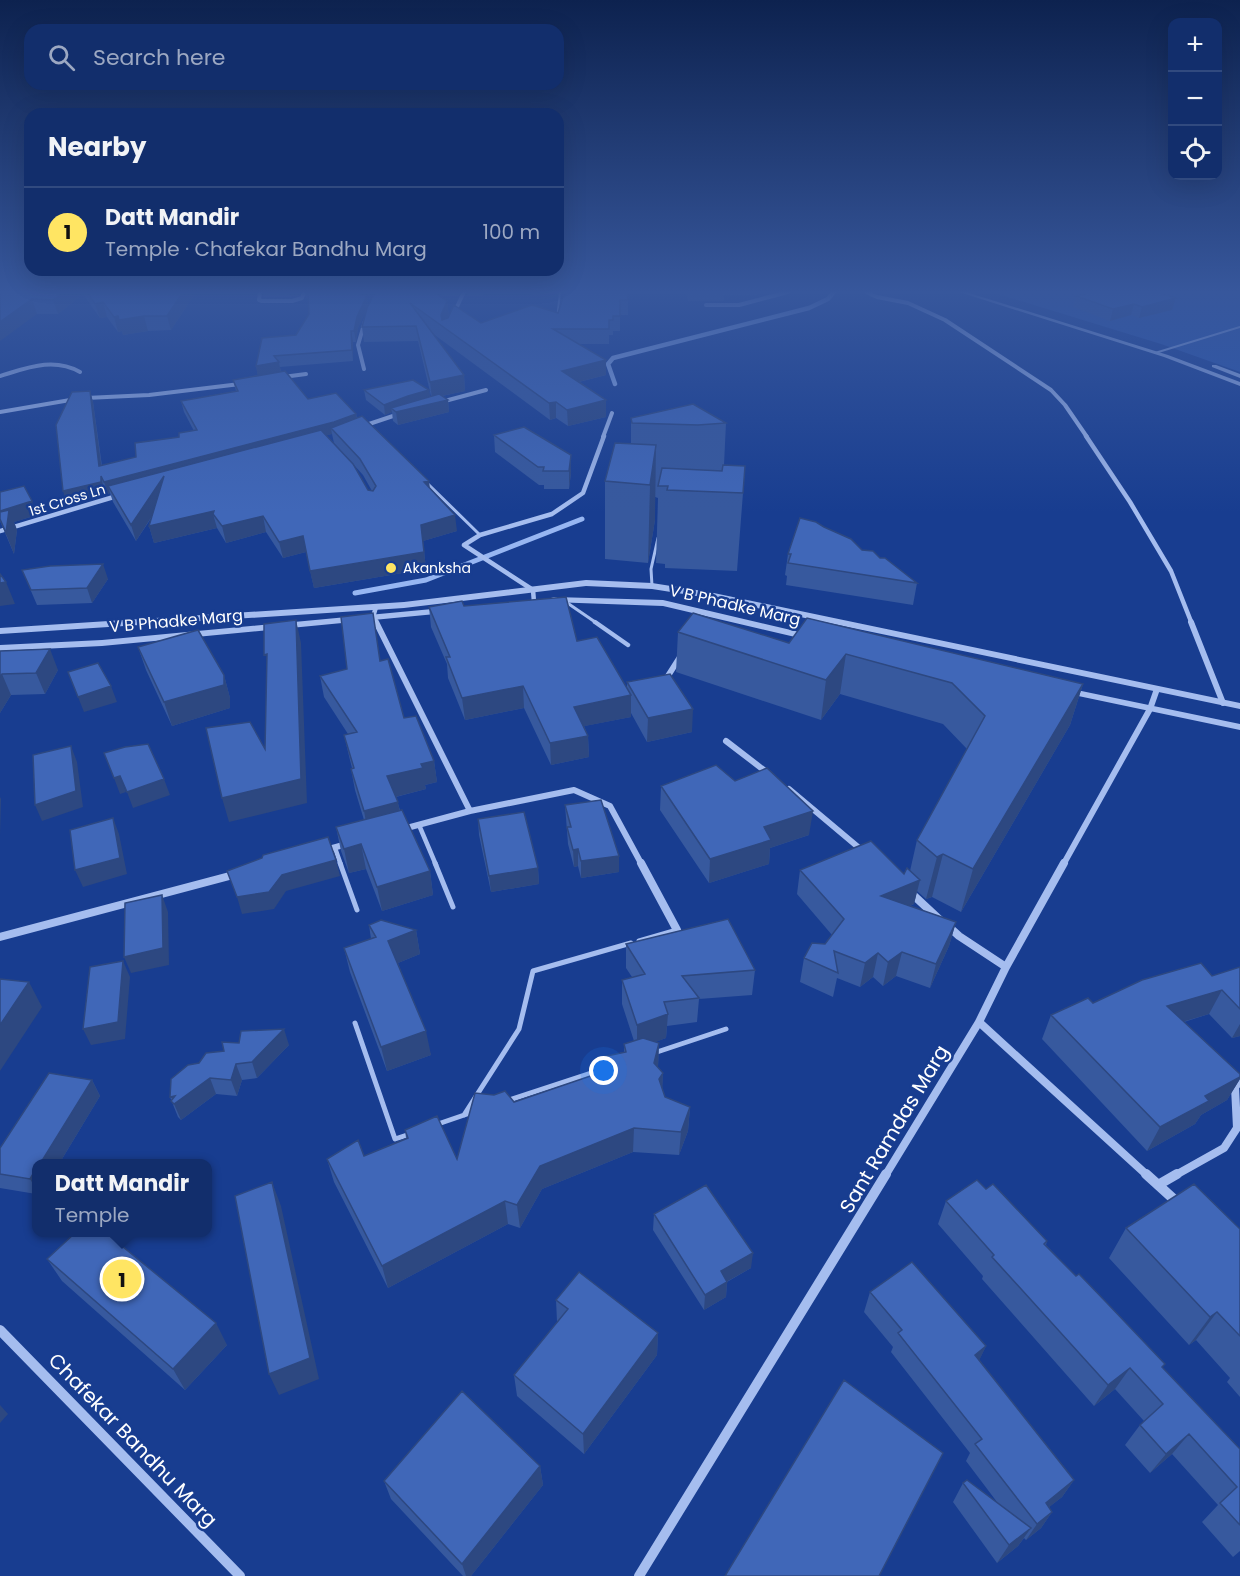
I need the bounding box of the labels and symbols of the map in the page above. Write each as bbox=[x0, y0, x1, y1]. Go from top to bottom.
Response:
street label: 1st Cross Ln bbox=[26, 479, 108, 521]
place label: Akanksha bbox=[403, 558, 471, 578]
marker: Akanksha bbox=[384, 561, 398, 575]
street label: V B Phadke Marg bbox=[667, 579, 803, 631]
street label: V B Phadke Marg bbox=[108, 604, 244, 638]
street label: Sant Ramdas Marg bbox=[833, 1040, 955, 1218]
your location bbox=[589, 1056, 618, 1085]
pin: 1 bbox=[102, 1256, 142, 1302]
street label: Chafekar Bandhu Marg bbox=[42, 1347, 224, 1533]

